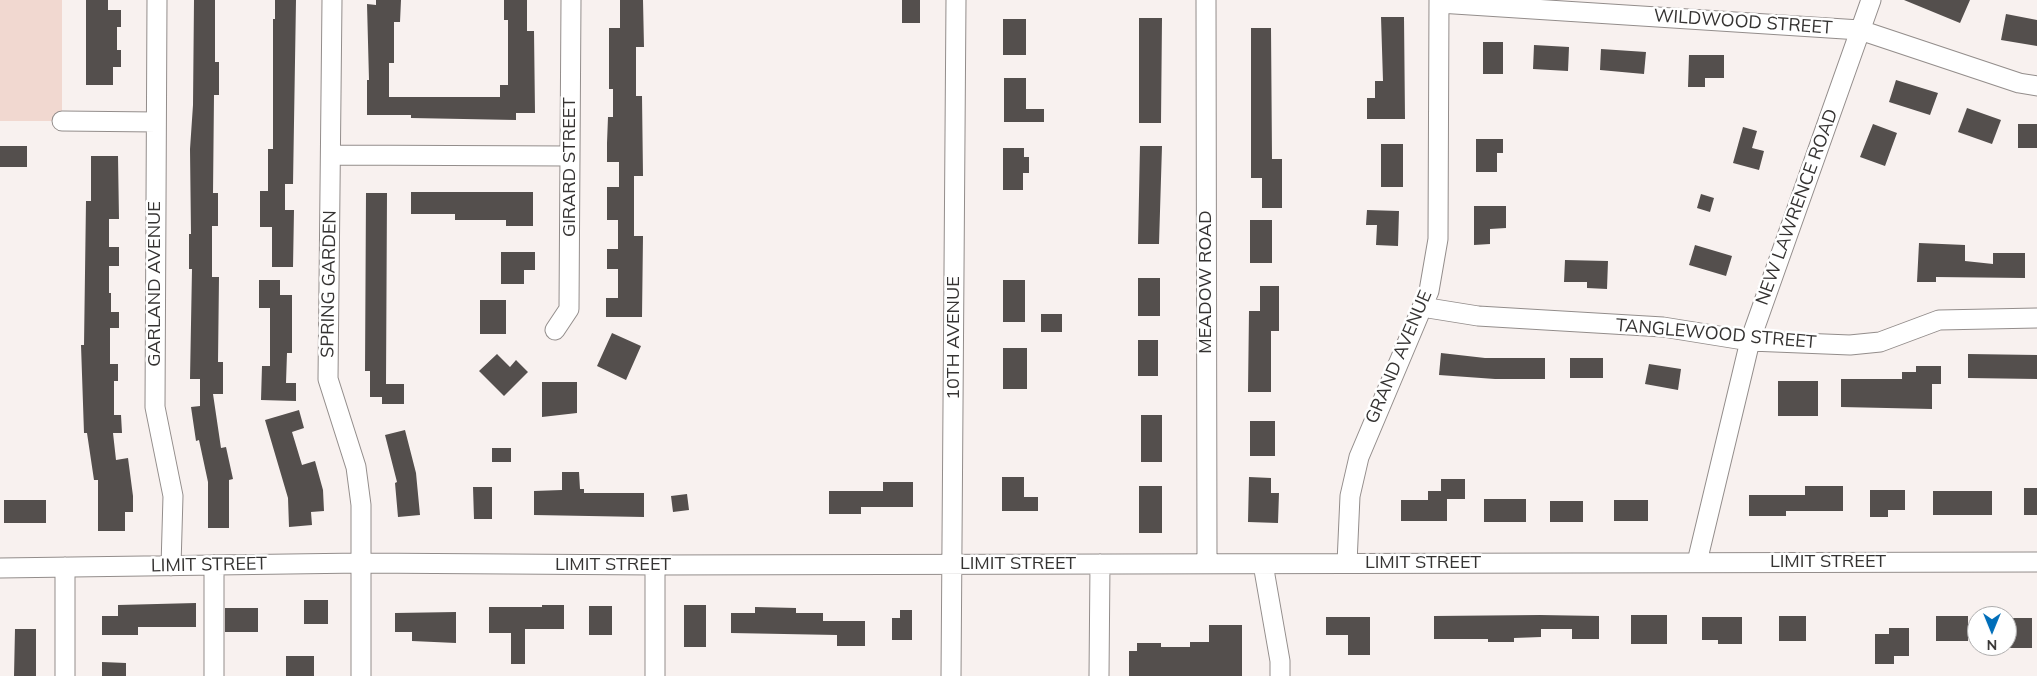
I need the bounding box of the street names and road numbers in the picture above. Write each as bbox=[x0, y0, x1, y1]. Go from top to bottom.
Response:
street label: WILDWOOD STREET bbox=[1653, 5, 1833, 39]
street label: GIRARD STREET bbox=[559, 97, 581, 237]
street label: NEW LAWRENCE ROAD bbox=[1751, 106, 1843, 308]
street label: GARLAND AVENUE bbox=[144, 201, 166, 367]
street label: SPRING GARDEN bbox=[317, 210, 341, 358]
street label: MEADOW ROAD bbox=[1195, 210, 1217, 354]
street label: 10TH AVENUE bbox=[943, 276, 965, 400]
street label: GRAND AVENUE bbox=[1361, 287, 1437, 427]
street label: TANGLEWOOD STREET bbox=[1615, 314, 1817, 354]
street label: LIMIT STREET bbox=[1770, 551, 1886, 573]
street label: LIMIT STREET bbox=[1365, 552, 1481, 574]
street label: LIMIT STREET bbox=[151, 553, 267, 577]
street label: LIMIT STREET bbox=[960, 553, 1076, 575]
street label: LIMIT STREET bbox=[555, 554, 671, 576]

